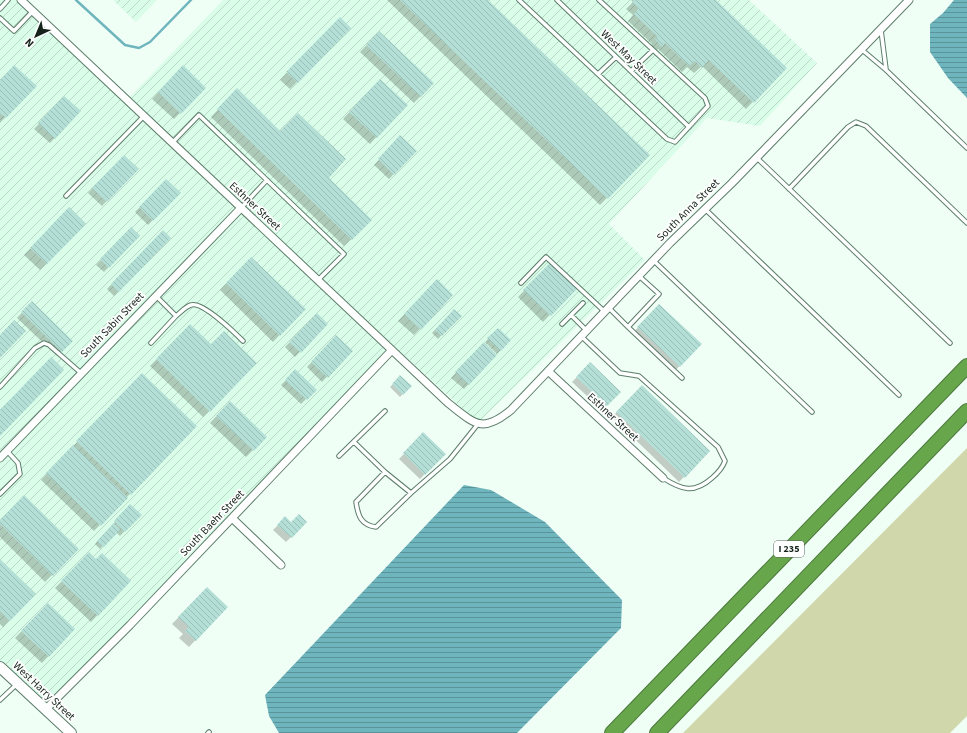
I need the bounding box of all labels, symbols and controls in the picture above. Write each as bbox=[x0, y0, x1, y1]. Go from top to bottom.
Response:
north arrow bbox=[16, 16, 56, 56]
street label: West May Street bbox=[598, 26, 661, 88]
text: N bbox=[22, 35, 37, 51]
street label: South Anna Street bbox=[653, 175, 723, 245]
street label: Esthner Street bbox=[226, 178, 284, 234]
street label: South Sabin Street bbox=[77, 289, 147, 361]
street label: Esthner Street bbox=[584, 389, 642, 445]
street label: South Baehr Street bbox=[176, 486, 248, 559]
road number: I 235 bbox=[774, 541, 804, 557]
street label: West Harry Street bbox=[10, 658, 79, 724]

